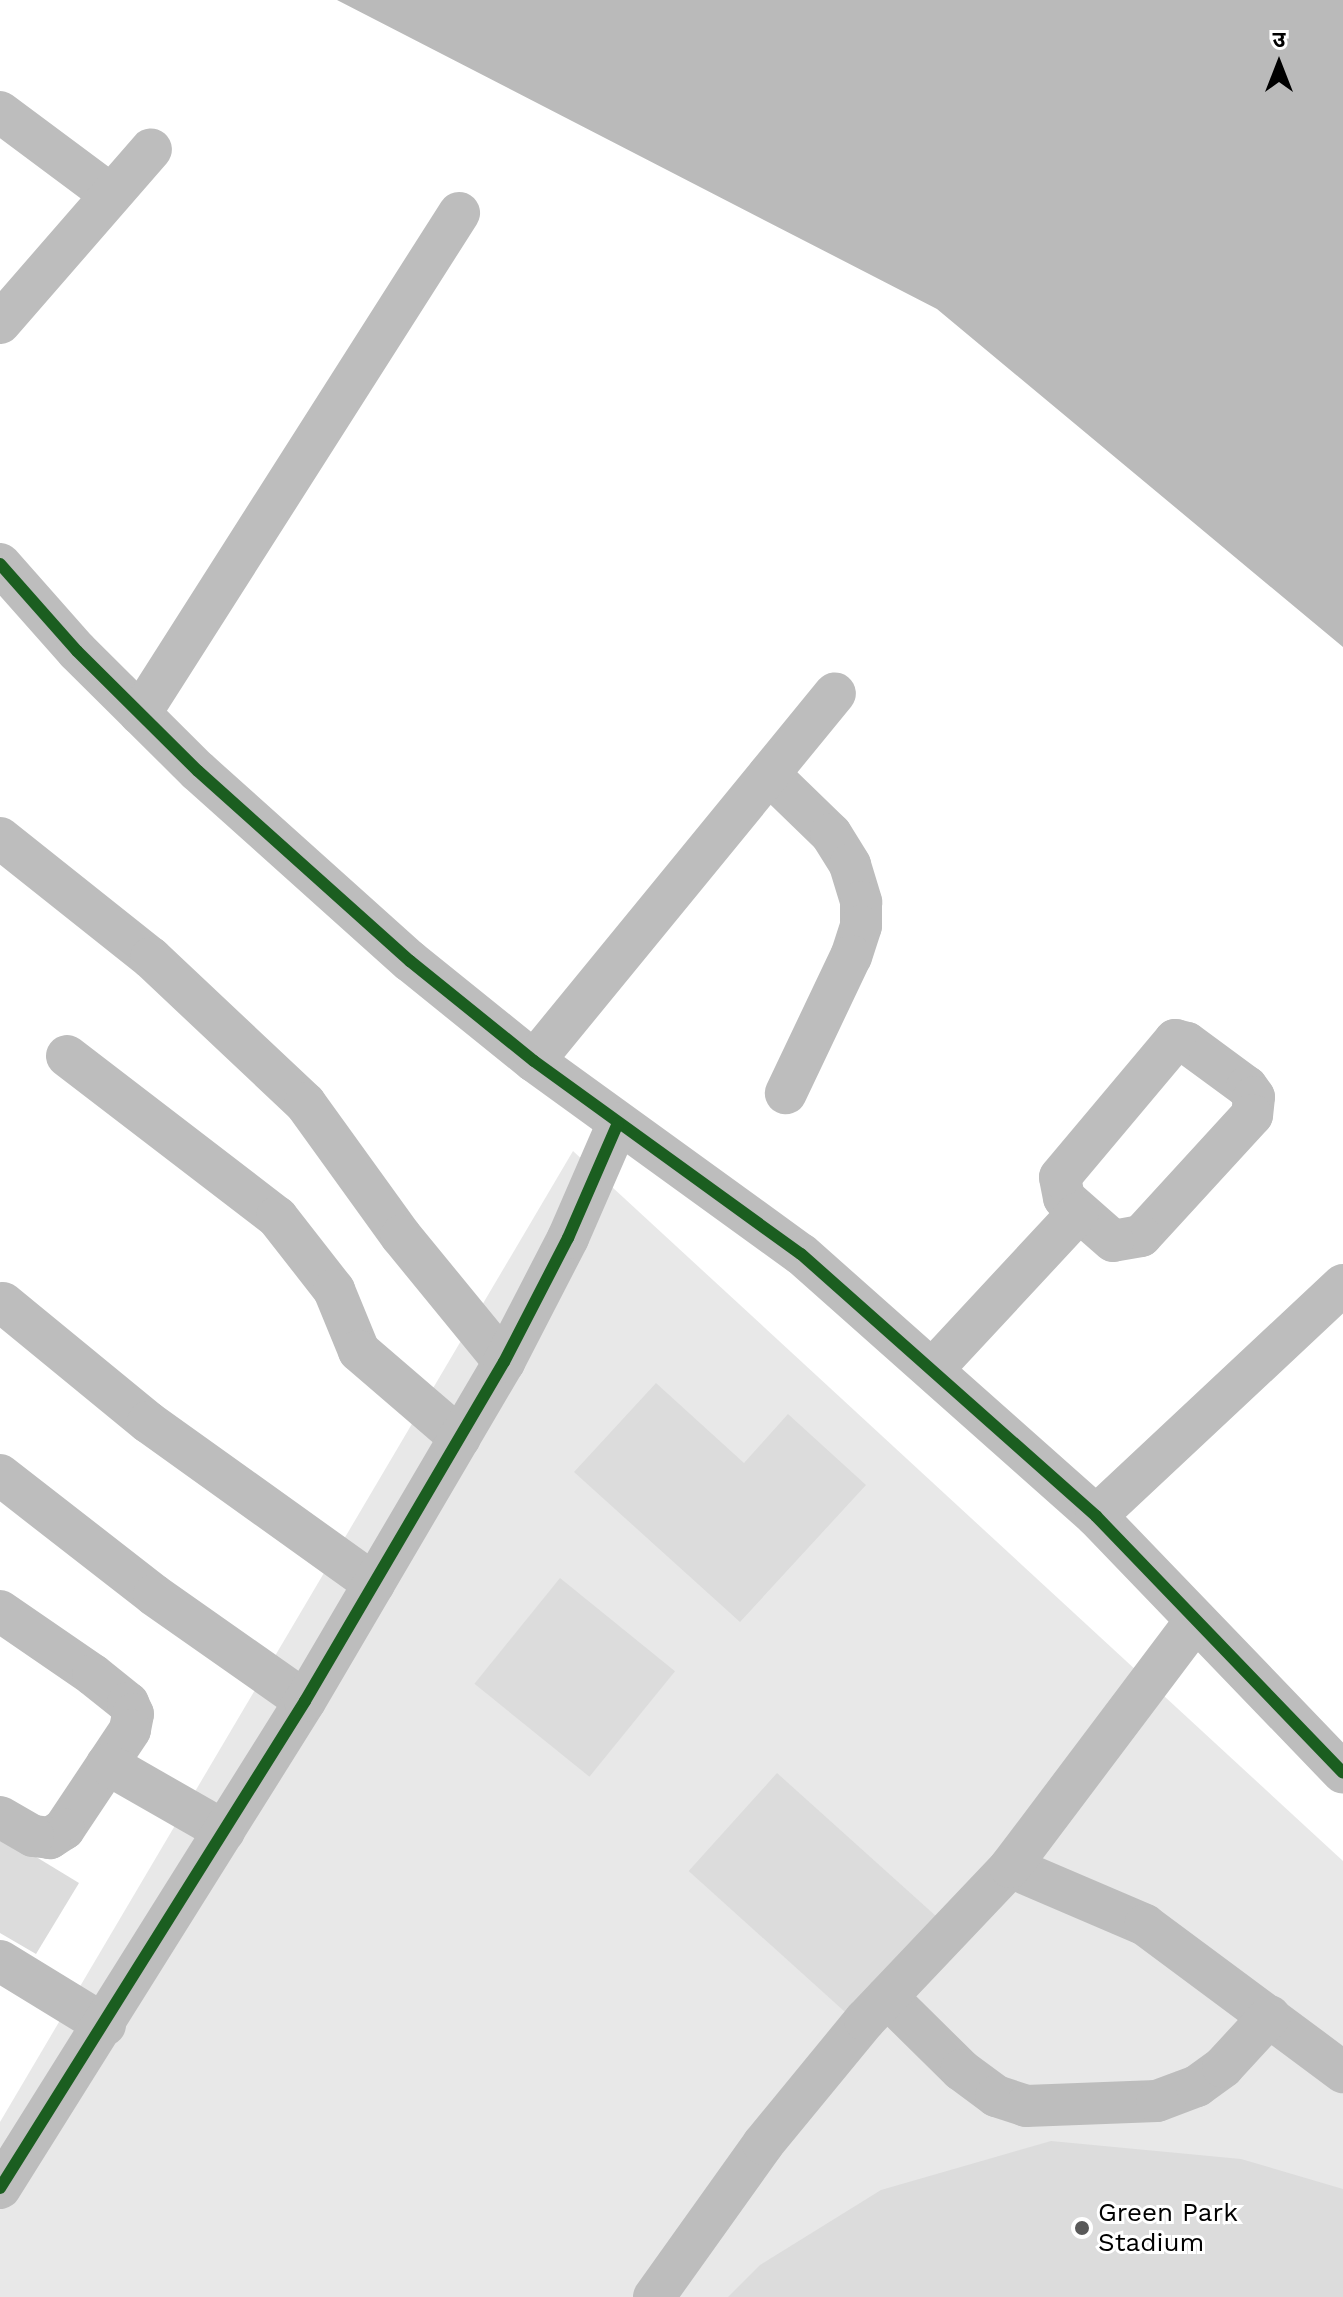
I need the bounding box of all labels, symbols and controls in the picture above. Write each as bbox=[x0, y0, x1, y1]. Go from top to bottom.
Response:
north arrow bbox=[1239, 24, 1319, 104]
text: उ bbox=[1273, 27, 1285, 52]
place label: Green Park Stadium bbox=[1098, 2197, 1238, 2258]
marker: Green Park Stadium bbox=[1073, 2219, 1091, 2237]

